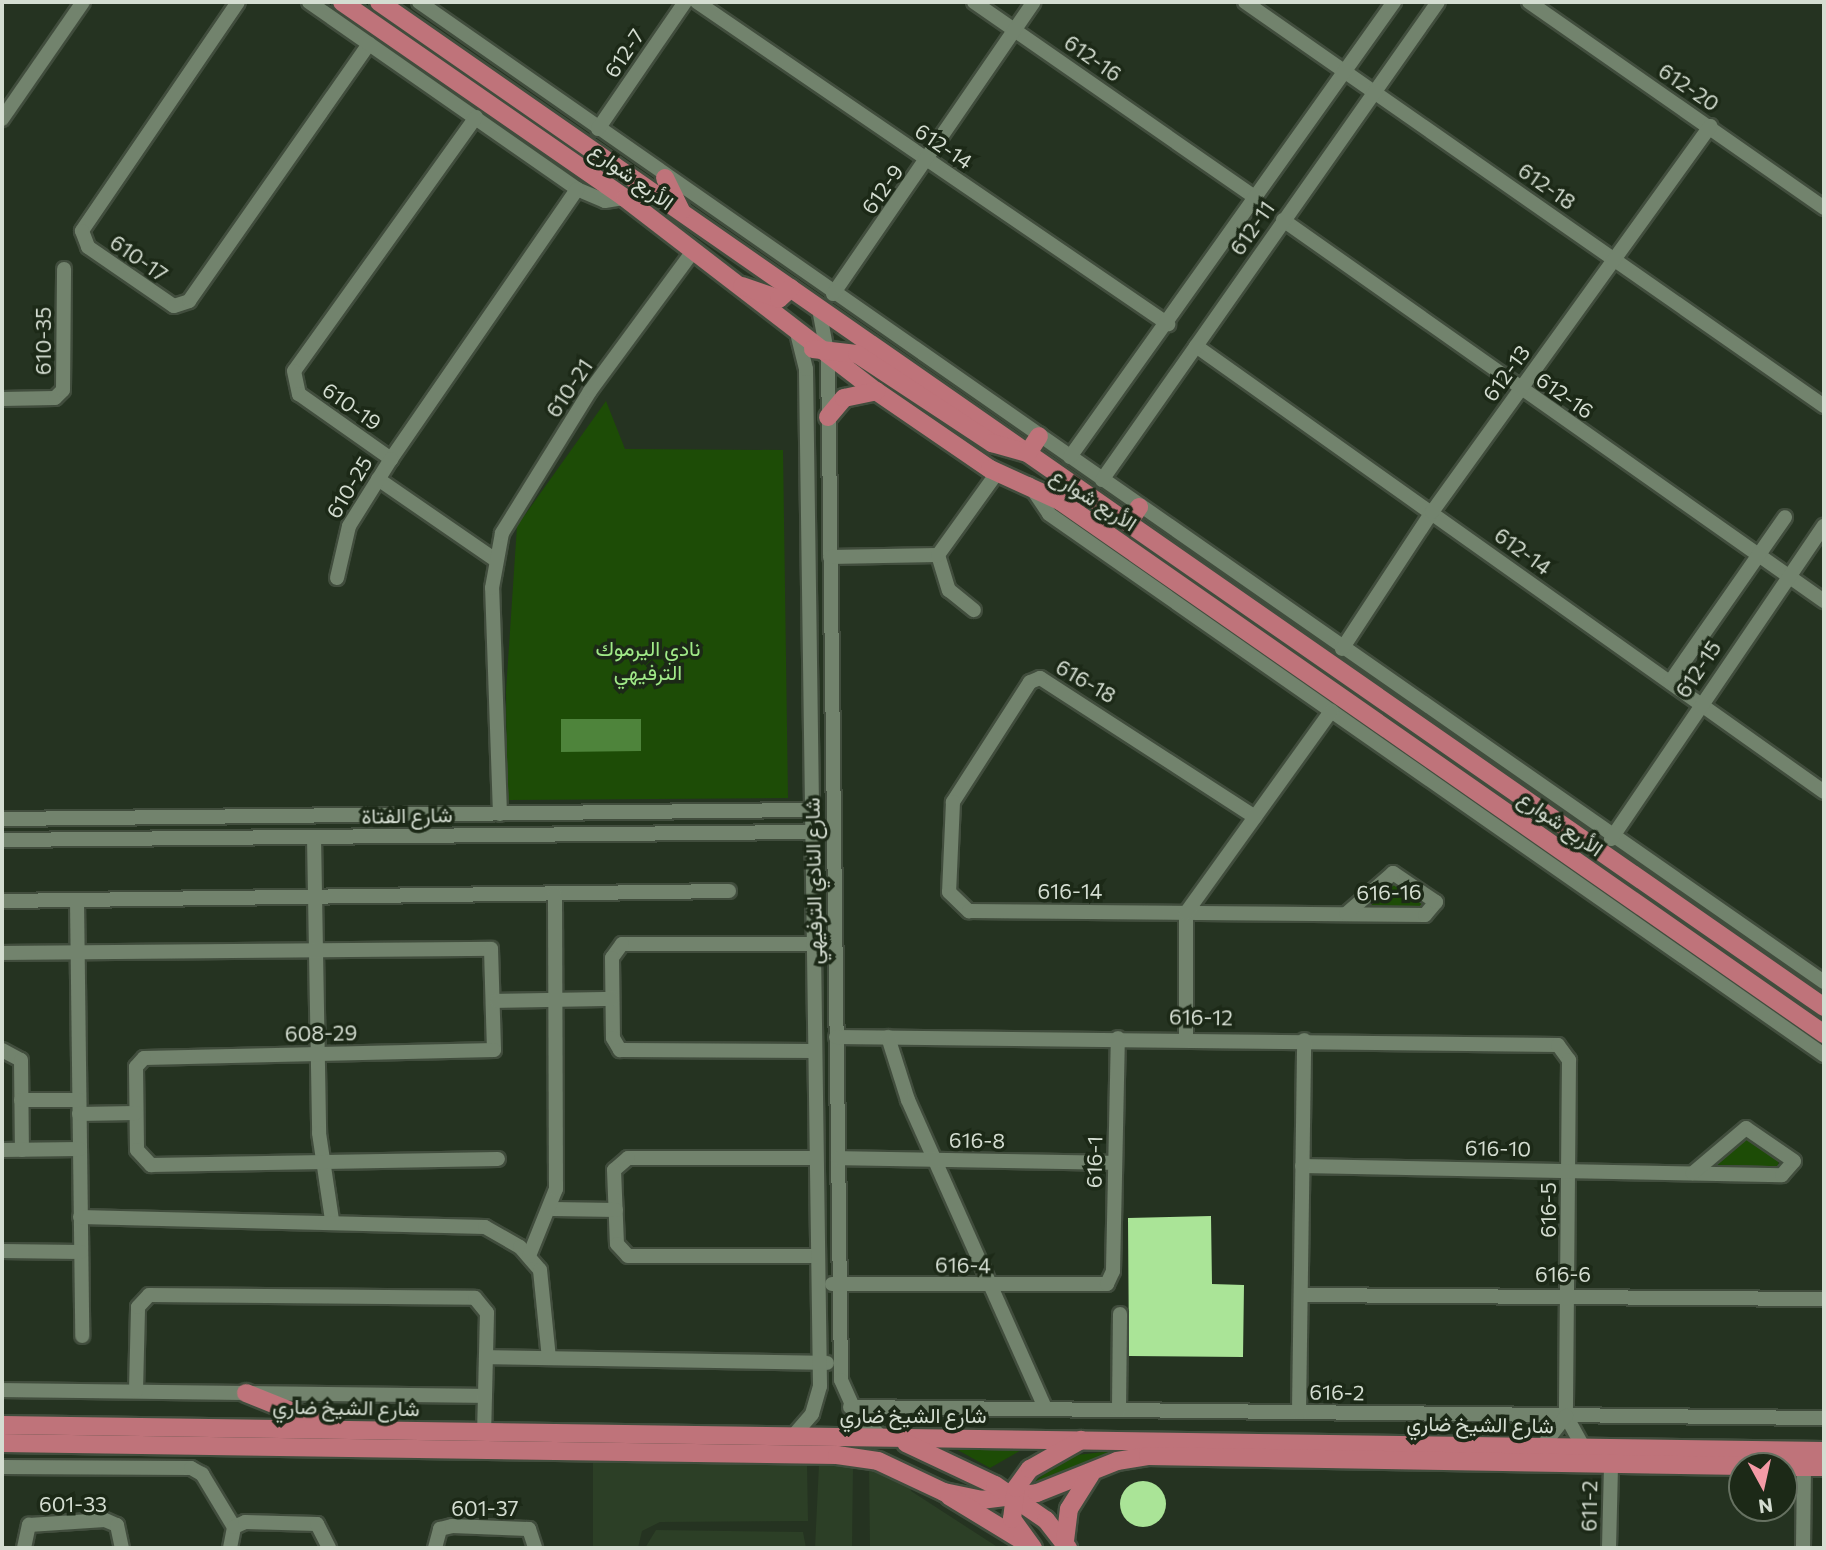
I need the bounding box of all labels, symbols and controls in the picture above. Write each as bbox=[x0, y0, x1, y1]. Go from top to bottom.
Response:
street label: 612-7 bbox=[599, 24, 649, 82]
street label: 612-16 bbox=[1060, 29, 1126, 87]
street label: 612-20 bbox=[1654, 58, 1724, 116]
street label: 612-14 bbox=[911, 118, 977, 174]
street label: الأربع شوارع bbox=[585, 137, 679, 215]
street label: 612-18 bbox=[1514, 157, 1580, 215]
street label: 612-9 bbox=[856, 159, 908, 219]
street label: 612-11 bbox=[1224, 196, 1280, 260]
street label: 610-17 bbox=[105, 229, 173, 287]
street label: 610-35 bbox=[30, 307, 56, 375]
street label: 612-13 bbox=[1477, 340, 1535, 406]
street label: 610-21 bbox=[540, 354, 598, 422]
street label: 612-16 bbox=[1532, 366, 1598, 424]
street label: 610-19 bbox=[318, 377, 386, 435]
street label: 610-25 bbox=[321, 451, 377, 523]
street label: الأربع شوارع bbox=[1046, 462, 1142, 536]
street label: 612-14 bbox=[1490, 522, 1556, 580]
park label: نادي اليرموك الترفيهي bbox=[595, 635, 701, 685]
street label: 612-15 bbox=[1670, 636, 1726, 702]
street label: 616-18 bbox=[1052, 654, 1120, 708]
street label: الأربع شوارع bbox=[1514, 785, 1608, 861]
street label: شارع النادي الترفيهي bbox=[799, 797, 827, 965]
street label: شارع الفتاة bbox=[361, 802, 453, 828]
street label: 616-14 bbox=[1038, 878, 1102, 904]
street label: 616-16 bbox=[1356, 879, 1422, 905]
street label: 616-12 bbox=[1169, 1004, 1233, 1030]
street label: 608-29 bbox=[285, 1020, 357, 1046]
street label: 616-8 bbox=[949, 1127, 1005, 1153]
street label: 616-10 bbox=[1465, 1135, 1531, 1161]
street label: 616-1 bbox=[1081, 1136, 1107, 1188]
street label: 616-5 bbox=[1535, 1182, 1561, 1238]
street label: 616-4 bbox=[935, 1252, 991, 1278]
street label: 616-6 bbox=[1535, 1261, 1591, 1287]
street label: 616-2 bbox=[1309, 1379, 1365, 1405]
street label: شارع الشيخ ضاري bbox=[272, 1393, 420, 1421]
street label: شارع الشيخ ضاري bbox=[839, 1402, 987, 1428]
street label: شارع الشيخ ضاري bbox=[1406, 1410, 1554, 1438]
north arrow bbox=[1728, 1452, 1798, 1522]
street label: 611-2 bbox=[1576, 1480, 1602, 1532]
street label: 601-33 bbox=[39, 1491, 107, 1517]
text: N bbox=[1757, 1494, 1774, 1519]
street label: 601-37 bbox=[451, 1495, 519, 1521]

